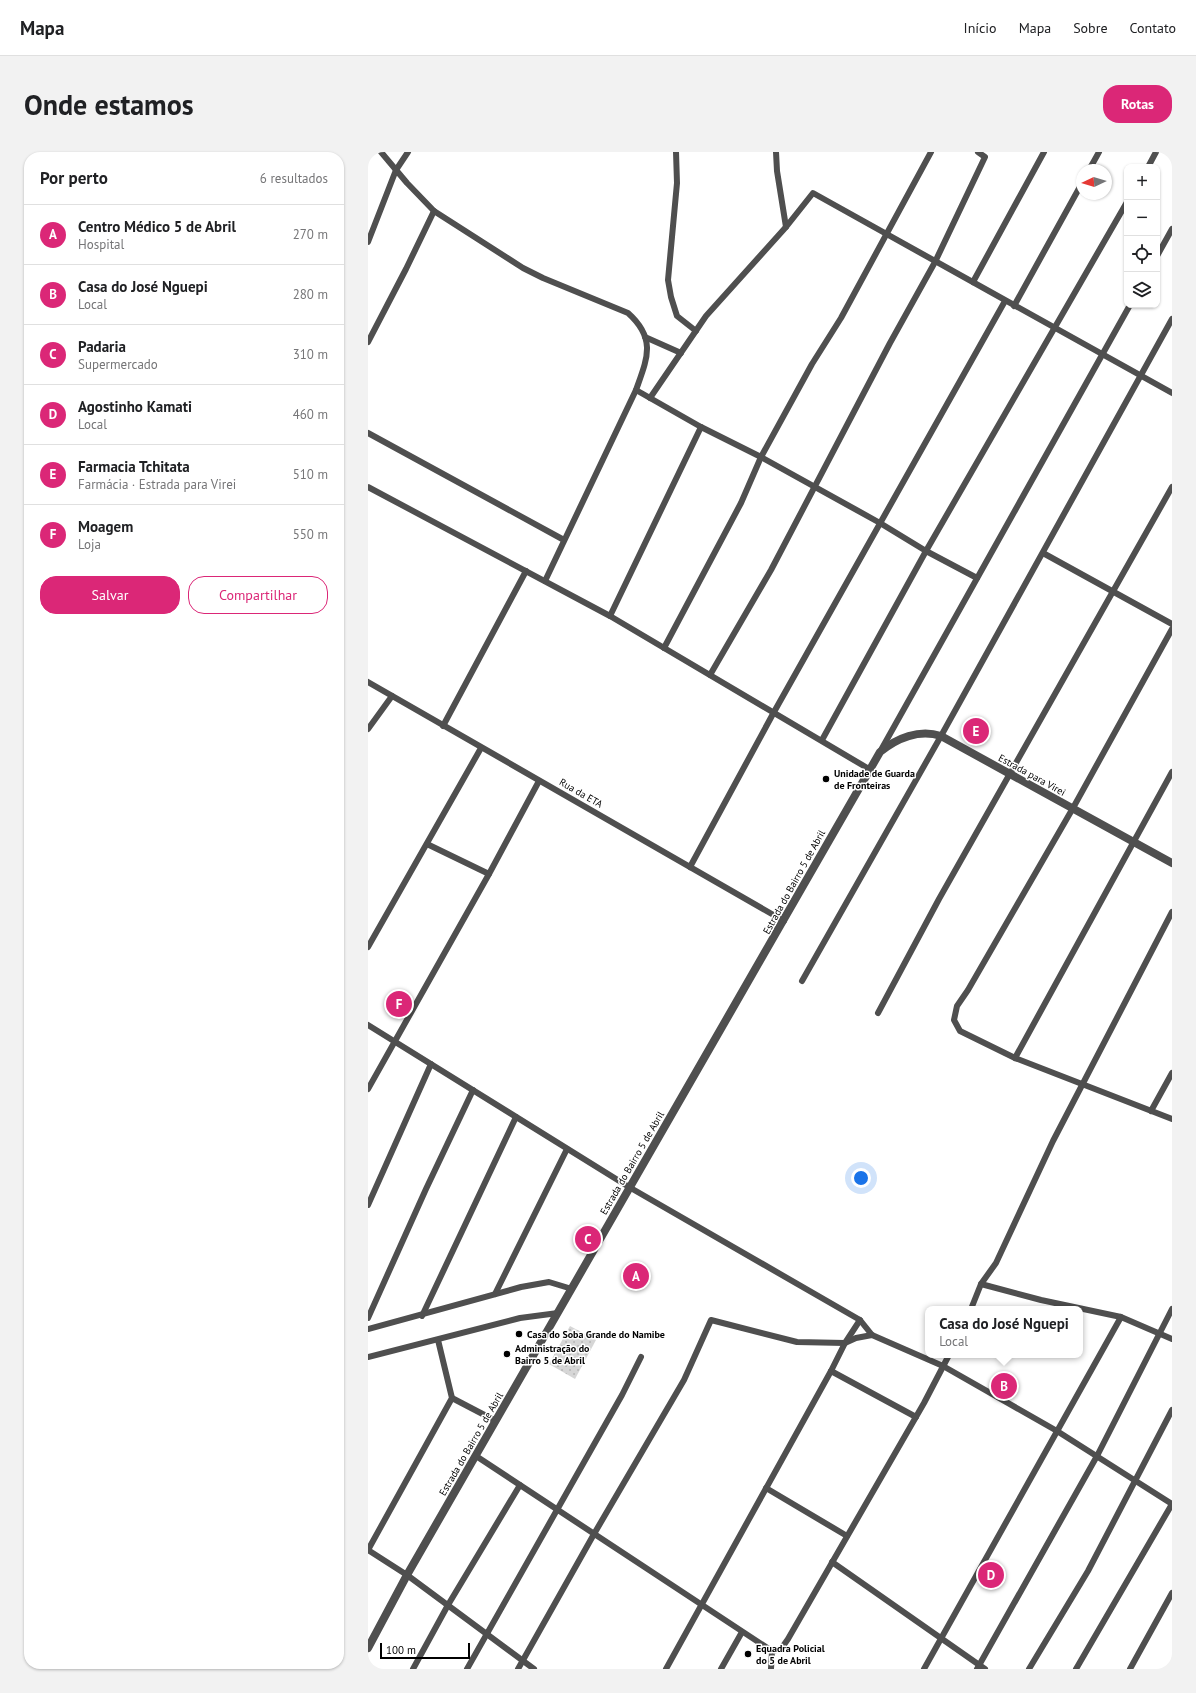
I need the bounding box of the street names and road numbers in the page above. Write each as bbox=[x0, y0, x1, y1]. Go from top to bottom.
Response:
street label: Estrada para Virei bbox=[996, 751, 1068, 799]
street label: Rua da ETA bbox=[557, 775, 605, 811]
street label: Estrada do Bairro 5 de Abril bbox=[760, 828, 828, 936]
street label: Estrada do Bairro 5 de Abril bbox=[597, 1109, 667, 1217]
street label: Estrada do Bairro 5 de Abril bbox=[436, 1390, 506, 1498]

